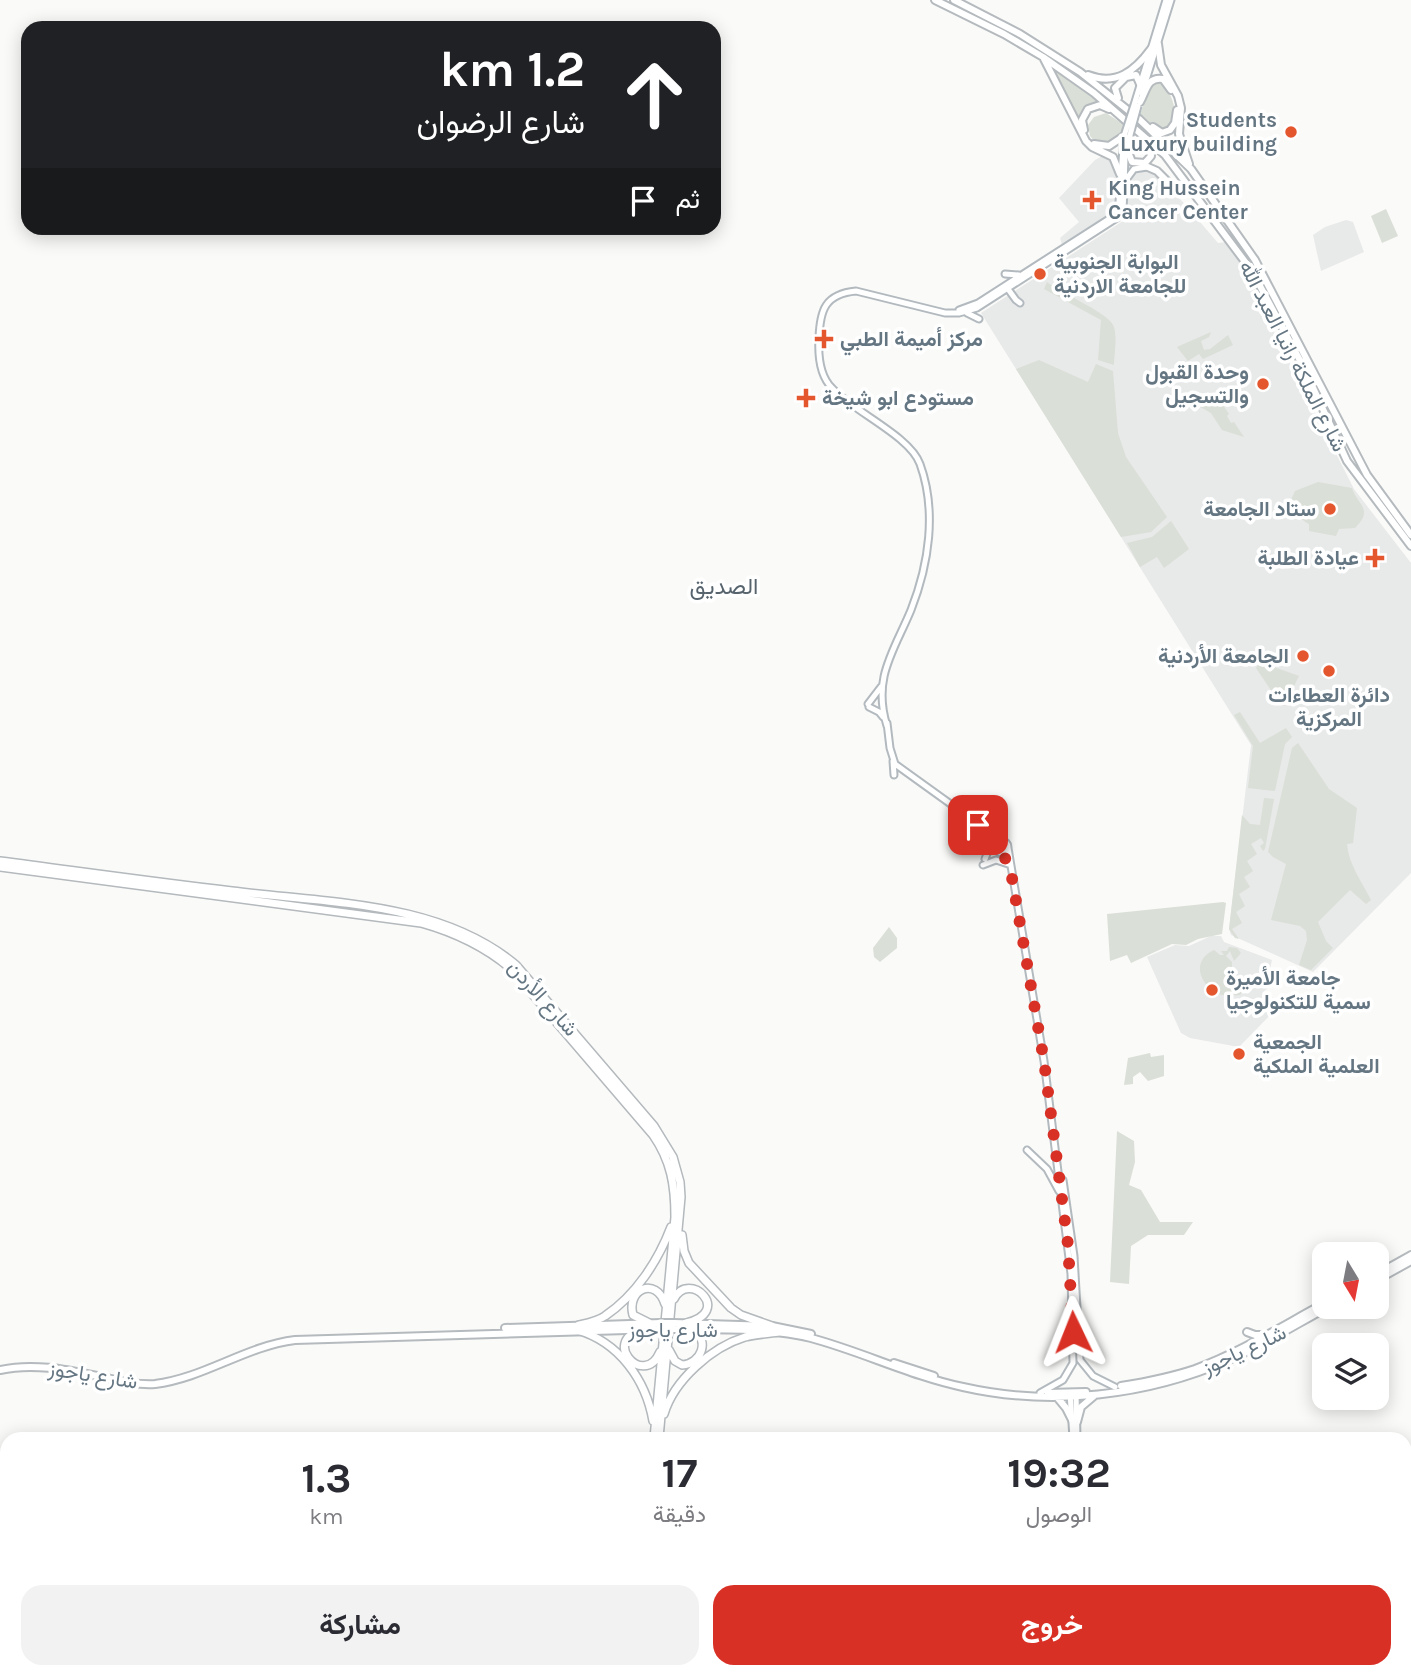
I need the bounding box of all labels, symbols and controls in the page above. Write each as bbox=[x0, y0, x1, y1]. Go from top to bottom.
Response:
text: 1.2 km bbox=[439, 41, 585, 98]
icon: ahead bbox=[609, 49, 700, 140]
text: شارع الرضوان bbox=[416, 104, 585, 141]
place label: Students Luxury building bbox=[1120, 108, 1277, 156]
marker: Students Luxury building bbox=[1283, 124, 1299, 140]
place label: King Hussein Cancer Center bbox=[1108, 176, 1248, 224]
icon: arrive bbox=[624, 182, 662, 220]
text: ثم bbox=[676, 184, 700, 215]
marker: King Hussein Cancer Center bbox=[1082, 190, 1102, 210]
place label: البوابة الجنوبية للجامعة الاردنية bbox=[1054, 250, 1186, 299]
street label: شارع الملكة رانيا العبد الله bbox=[1233, 256, 1352, 456]
marker: البوابة الجنوبية للجامعة الاردنية bbox=[1032, 266, 1048, 282]
place label: مركز أميمة الطبي bbox=[840, 326, 983, 356]
marker: مركز أميمة الطبي bbox=[814, 329, 834, 349]
place label: وحدة القبول والتسجيل bbox=[1145, 360, 1249, 409]
marker: وحدة القبول والتسجيل bbox=[1255, 376, 1271, 392]
place label: مستودع ابو شيخة bbox=[822, 386, 974, 412]
marker: مستودع ابو شيخة bbox=[796, 388, 816, 408]
place label: ستاد الجامعة bbox=[1203, 497, 1316, 521]
marker: ستاد الجامعة bbox=[1322, 501, 1338, 517]
place label: عيادة الطلبة bbox=[1257, 546, 1359, 570]
marker: عيادة الطلبة bbox=[1365, 548, 1385, 568]
district label: الصديق bbox=[690, 573, 758, 600]
place label: الجامعة الأردنية bbox=[1158, 643, 1289, 669]
marker: الجامعة الأردنية bbox=[1295, 648, 1311, 664]
marker: دائرة العطاءات المركزية bbox=[1321, 663, 1337, 679]
place label: دائرة العطاءات المركزية bbox=[1268, 683, 1390, 732]
pin bbox=[948, 795, 1008, 855]
icon: arrive bbox=[959, 806, 997, 844]
street label: شارع الأردن bbox=[501, 955, 583, 1042]
place label: جامعة الأميرة سمية للتكنولوجيا bbox=[1226, 965, 1371, 1015]
marker: جامعة الأميرة سمية للتكنولوجيا bbox=[1204, 982, 1220, 998]
place label: الجمعية العلمية الملكية bbox=[1253, 1030, 1380, 1078]
marker: الجمعية العلمية الملكية bbox=[1231, 1046, 1247, 1062]
north arrow bbox=[1312, 1242, 1390, 1320]
map controls bbox=[1312, 1242, 1389, 1410]
position arrow bbox=[1036, 1295, 1110, 1369]
street label: شارع ياجوز bbox=[627, 1318, 718, 1344]
street label: شارع ياجوز bbox=[1197, 1320, 1291, 1382]
button: layers bbox=[1312, 1333, 1389, 1410]
street label: شارع ياجوز bbox=[45, 1356, 139, 1396]
text: 17 bbox=[661, 1448, 697, 1498]
text: 19:32 bbox=[1007, 1448, 1111, 1498]
text: 1.3 bbox=[301, 1453, 351, 1503]
text: دقيقة bbox=[653, 1501, 706, 1528]
text: الوصول bbox=[1026, 1501, 1092, 1528]
text: km bbox=[309, 1503, 344, 1530]
button: مشاركة bbox=[21, 1585, 699, 1665]
button: خروج bbox=[713, 1585, 1391, 1665]

